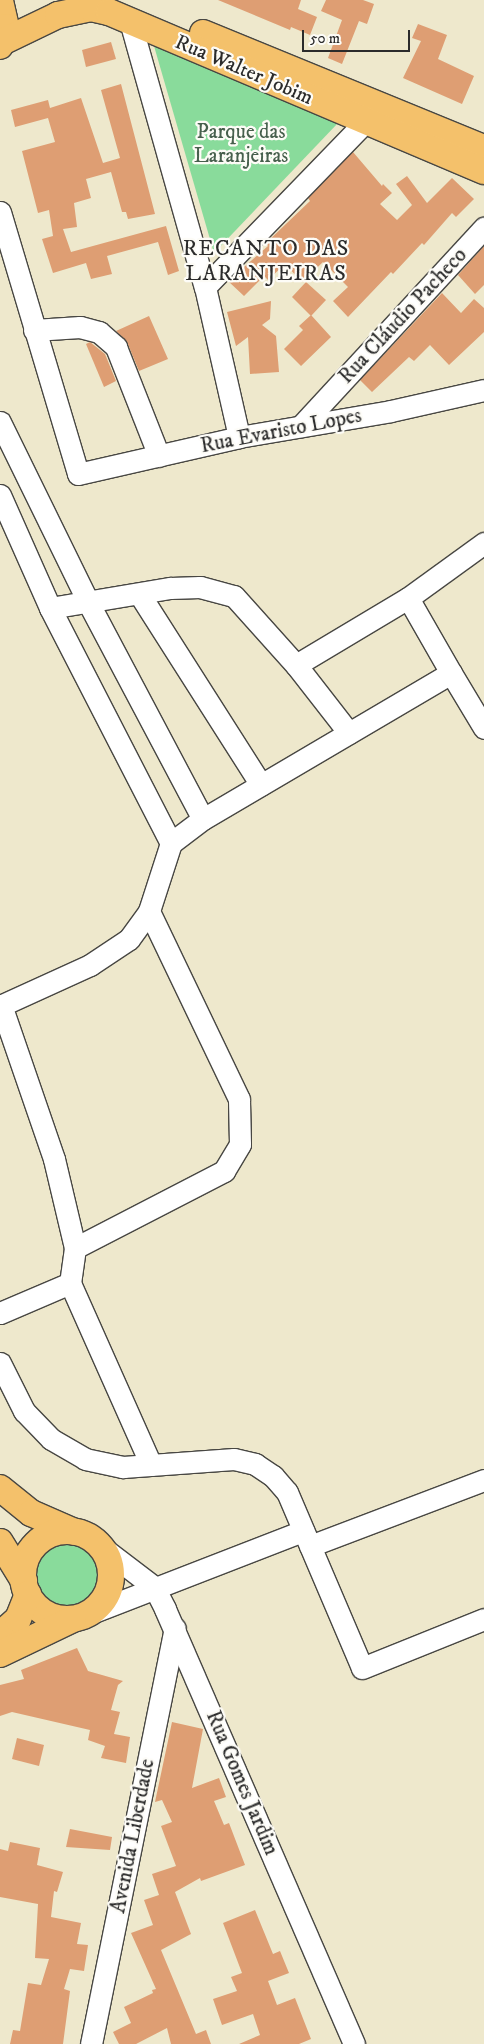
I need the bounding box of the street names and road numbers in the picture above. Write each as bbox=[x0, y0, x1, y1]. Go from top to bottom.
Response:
street label: Rua Walter Jobim bbox=[171, 30, 317, 110]
street label: Rua Cláudio Pacheco bbox=[334, 243, 472, 389]
street label: Rua Evaristo Lopes bbox=[198, 403, 364, 459]
street label: Rua Gomes Jardim bbox=[200, 1707, 284, 1859]
street label: Avenida Liberdade bbox=[106, 1757, 160, 1915]

